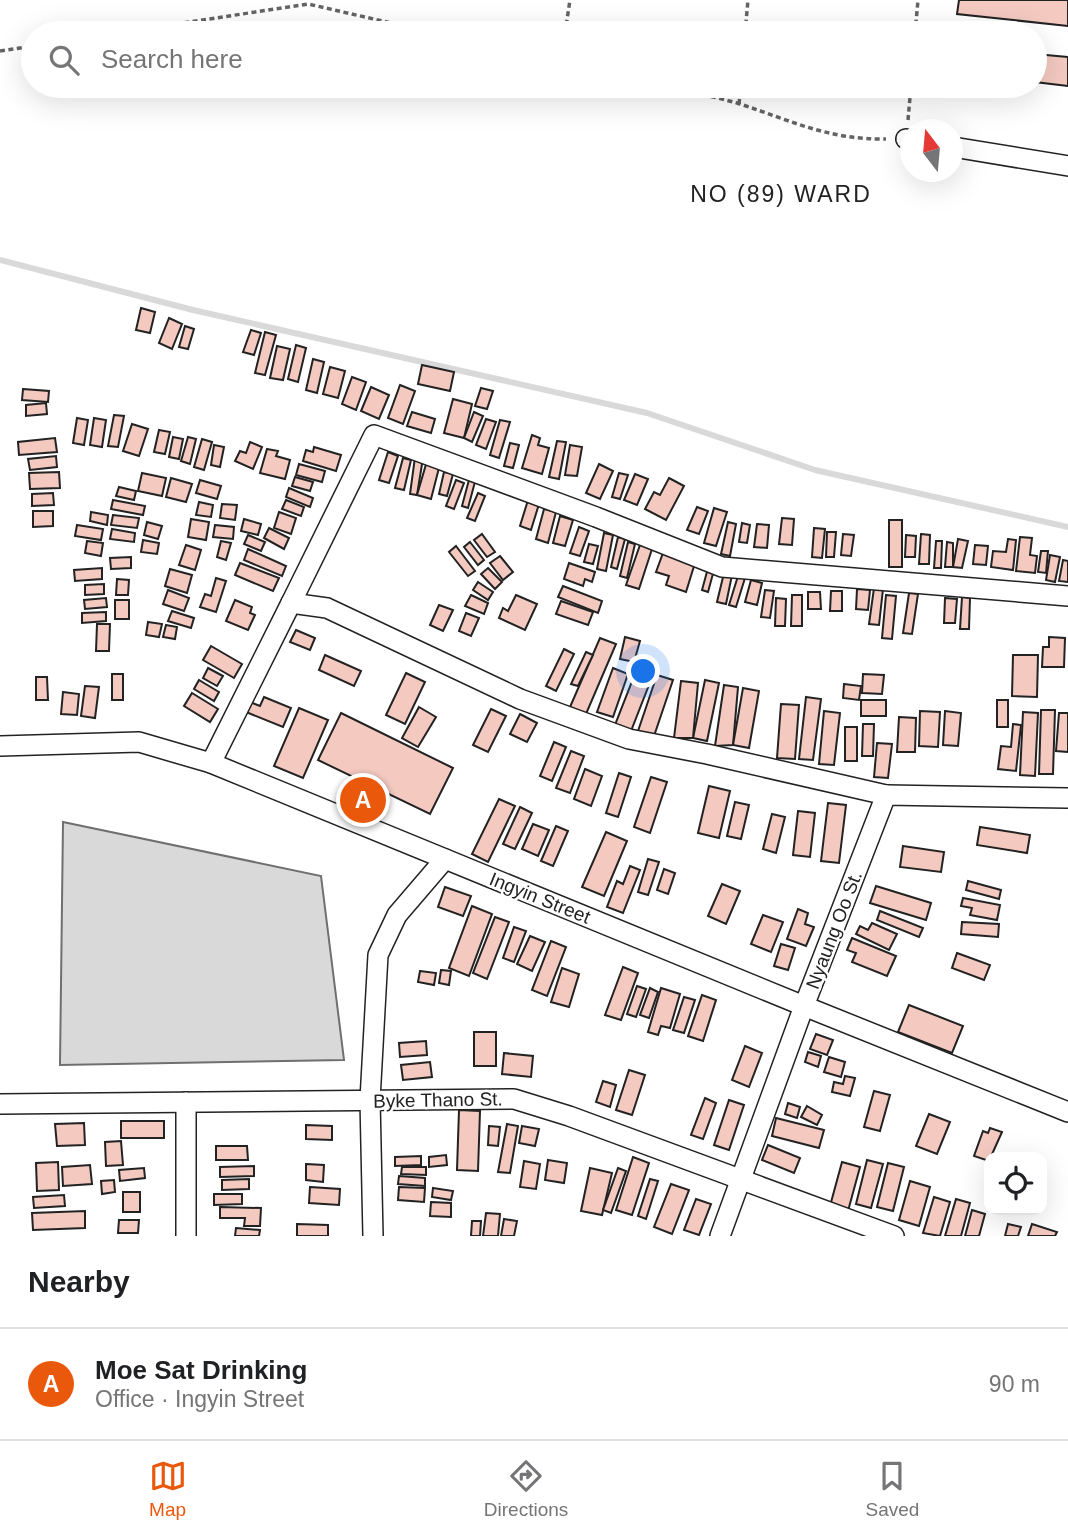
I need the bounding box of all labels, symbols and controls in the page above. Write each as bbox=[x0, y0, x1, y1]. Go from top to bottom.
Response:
search box bbox=[21, 21, 1047, 98]
icon: search bbox=[45, 41, 83, 79]
text: Search here bbox=[101, 44, 243, 74]
north arrow bbox=[900, 119, 963, 182]
district label: NO (89) WARD bbox=[690, 181, 872, 207]
your location bbox=[626, 654, 660, 688]
pin: A bbox=[340, 774, 386, 826]
street label: Ingyin Street bbox=[487, 868, 594, 928]
street label: Nyaung Oo St. bbox=[802, 868, 866, 992]
street label: Byke Thano St. bbox=[373, 1088, 503, 1112]
map controls bbox=[984, 1152, 1047, 1215]
button: locate bbox=[984, 1152, 1047, 1215]
text: Nearby bbox=[28, 1265, 130, 1298]
text: Moe Sat Drinking bbox=[95, 1355, 307, 1385]
text: A bbox=[43, 1371, 59, 1397]
text: 90 m bbox=[989, 1371, 1040, 1397]
text: Office · Ingyin Street bbox=[95, 1386, 304, 1412]
tab: Map bbox=[149, 1457, 187, 1521]
tab: Directions bbox=[484, 1457, 568, 1521]
tab: Saved bbox=[865, 1457, 919, 1521]

